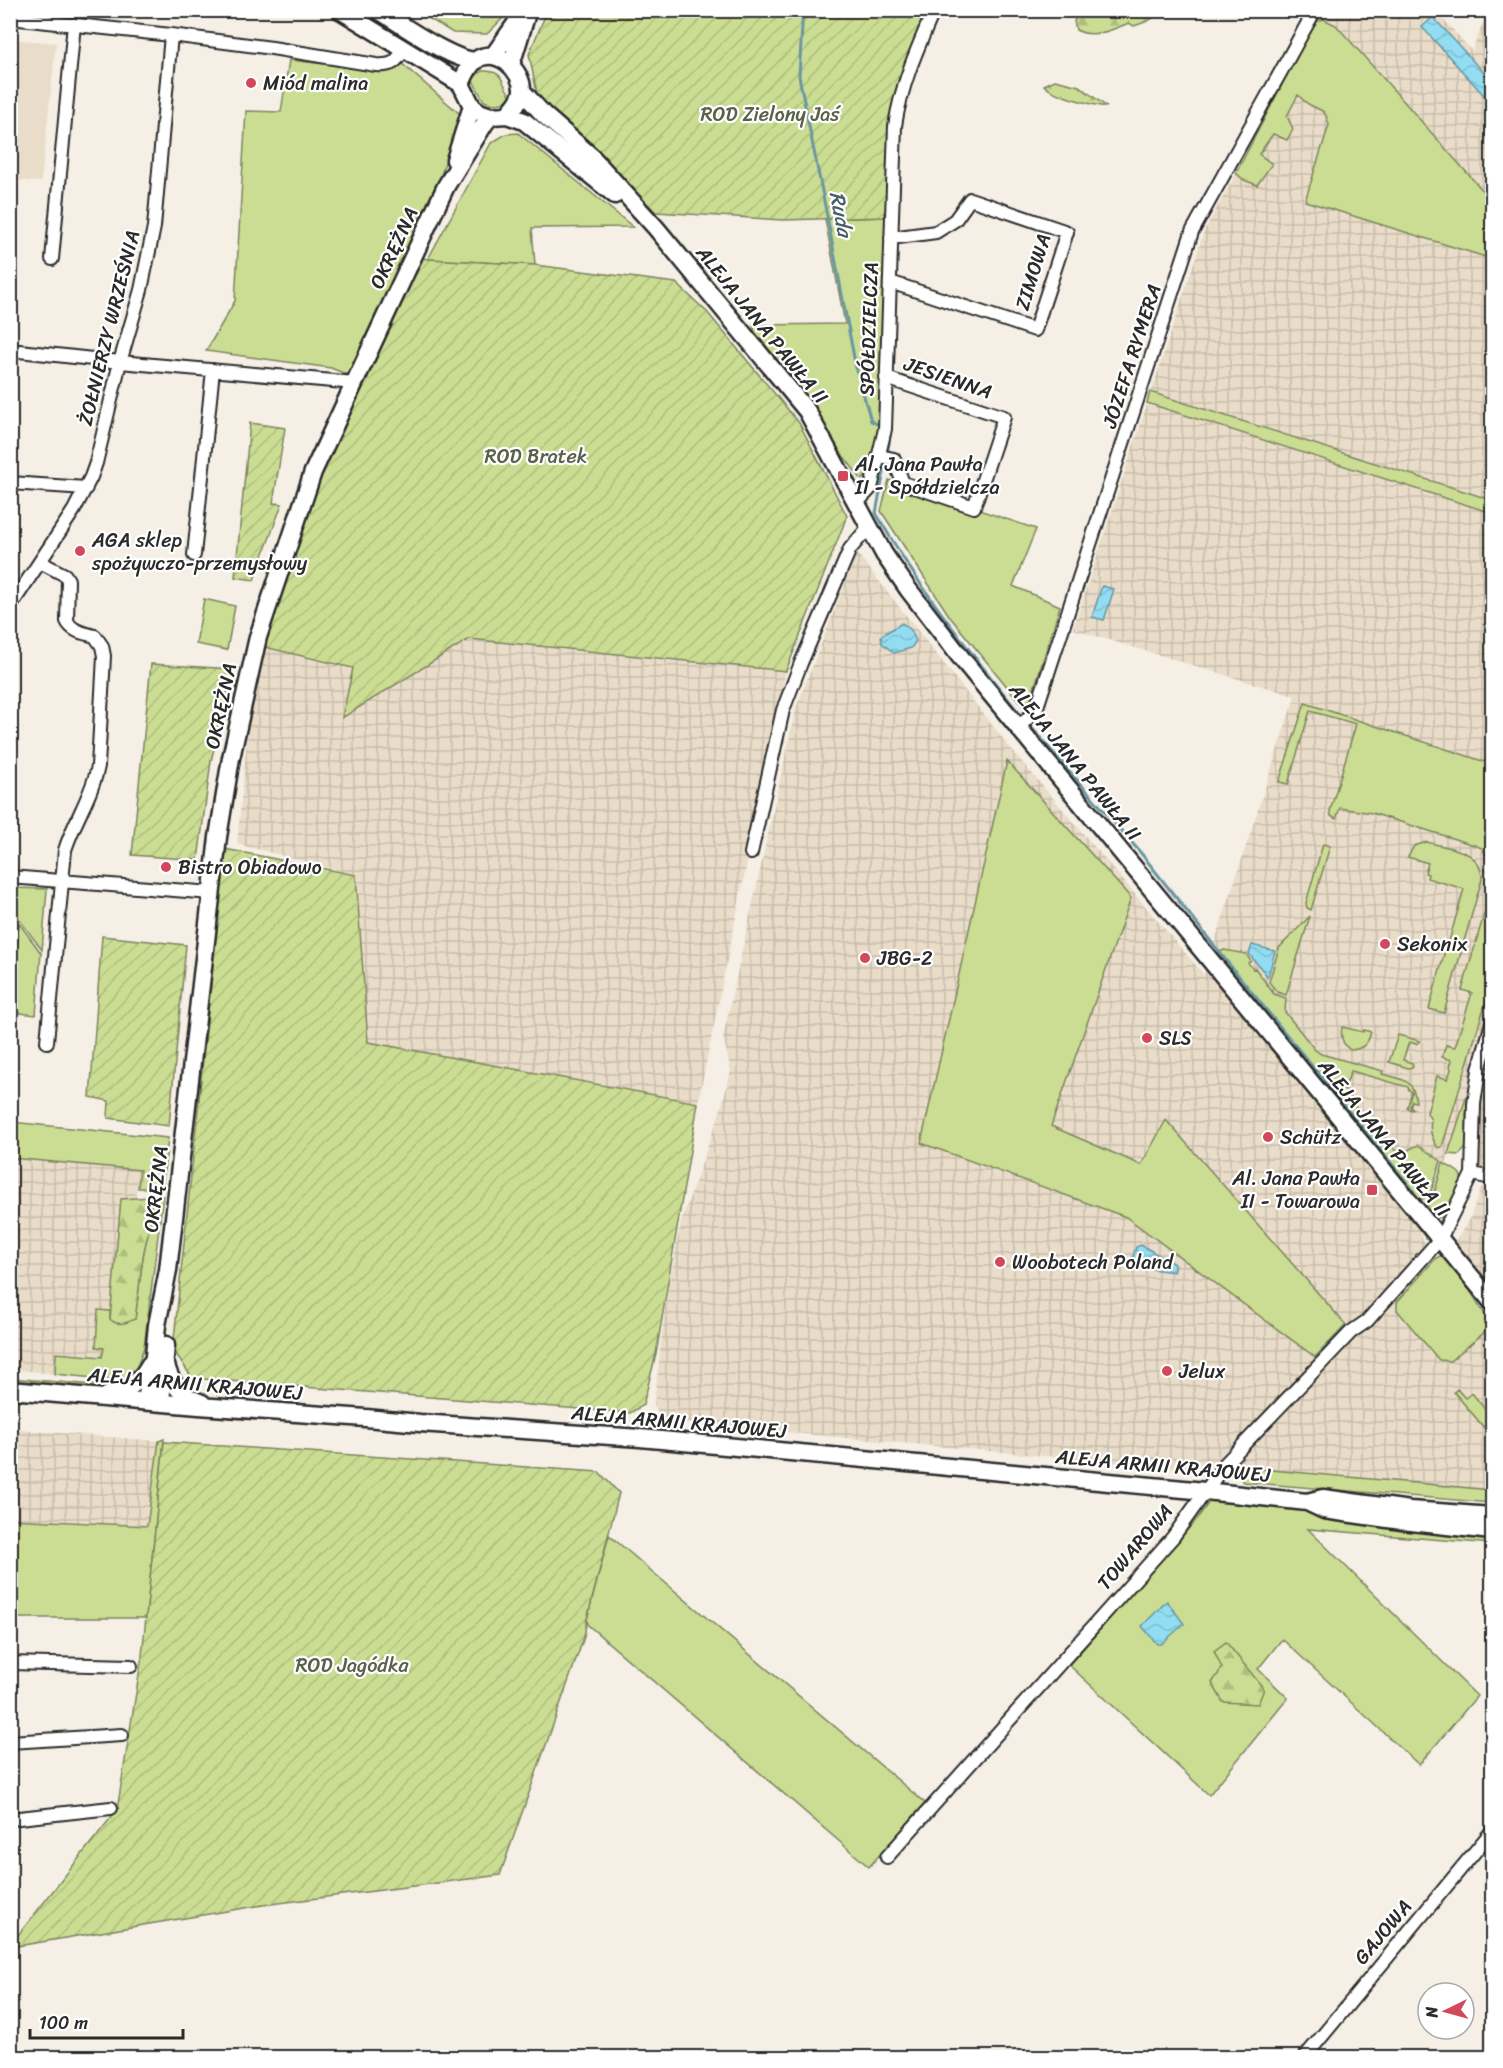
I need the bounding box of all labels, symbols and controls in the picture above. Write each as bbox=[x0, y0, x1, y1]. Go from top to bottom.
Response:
place label: Miód malina bbox=[263, 66, 368, 101]
marker: Miód malina bbox=[244, 76, 258, 90]
park label: ROD Zielony Jaś bbox=[700, 97, 841, 132]
water label: Ruda bbox=[818, 188, 864, 242]
street label: OKRĘŻNA bbox=[360, 201, 428, 295]
street label: ŻOŁNIERZY WRZEŚNIA bbox=[68, 226, 150, 430]
street label: ZIMOWA bbox=[1005, 229, 1061, 315]
street label: ALEJA JANA PAWŁA II bbox=[686, 237, 837, 412]
street label: SPÓŁDZIELCZA bbox=[849, 261, 889, 397]
street label: JÓZEFA RYMERA bbox=[1092, 279, 1172, 434]
street label: JESIENNA bbox=[898, 346, 997, 409]
park label: ROD Bratek bbox=[485, 439, 587, 474]
place label: Al. Jana Pawła II - Spółdzielcza bbox=[854, 447, 1000, 505]
marker: Al. Jana Pawła II - Spółdzielcza bbox=[836, 469, 850, 483]
place label: AGA sklep spożywczo-przemysłowy bbox=[91, 523, 308, 581]
marker: AGA sklep spożywczo-przemysłowy bbox=[73, 544, 87, 558]
street label: OKRĘŻNA bbox=[195, 660, 247, 752]
street label: ALEJA JANA PAWŁA II bbox=[999, 674, 1150, 849]
place label: Bistro Obiadowo bbox=[178, 850, 322, 885]
marker: Bistro Obiadowo bbox=[159, 860, 173, 874]
place label: Sekonix bbox=[1397, 927, 1468, 962]
marker: Sekonix bbox=[1378, 937, 1392, 951]
place label: JBG-2 bbox=[876, 941, 933, 976]
marker: JBG-2 bbox=[858, 951, 872, 965]
place label: SLS bbox=[1159, 1021, 1192, 1056]
marker: SLS bbox=[1140, 1031, 1154, 1045]
street label: ALEJA JANA PAWŁA II bbox=[1308, 1050, 1459, 1225]
place label: Schütz bbox=[1280, 1120, 1342, 1155]
marker: Schütz bbox=[1261, 1130, 1275, 1144]
street label: OKRĘŻNA bbox=[133, 1144, 179, 1234]
place label: Al. Jana Pawła II - Towarowa bbox=[1231, 1161, 1360, 1219]
marker: Al. Jana Pawła II - Towarowa bbox=[1365, 1183, 1379, 1197]
place label: Woobotech Poland bbox=[1012, 1245, 1174, 1280]
marker: Woobotech Poland bbox=[993, 1255, 1007, 1269]
place label: Jelux bbox=[1178, 1354, 1226, 1389]
street label: ALEJA ARMII KRAJOWEJ bbox=[85, 1357, 305, 1411]
marker: Jelux bbox=[1160, 1364, 1174, 1378]
street label: ALEJA ARMII KRAJOWEJ bbox=[569, 1395, 789, 1449]
street label: ALEJA ARMII KRAJOWEJ bbox=[1053, 1439, 1273, 1493]
street label: TOWAROWA bbox=[1088, 1496, 1182, 1598]
park label: ROD Jagódka bbox=[295, 1648, 410, 1683]
street label: GAJOWA bbox=[1345, 1891, 1421, 1973]
north arrow bbox=[1416, 1981, 1476, 2041]
scale bar bbox=[30, 2002, 183, 2040]
text: N bbox=[1417, 2005, 1447, 2020]
text: 100 m bbox=[39, 2007, 88, 2039]

